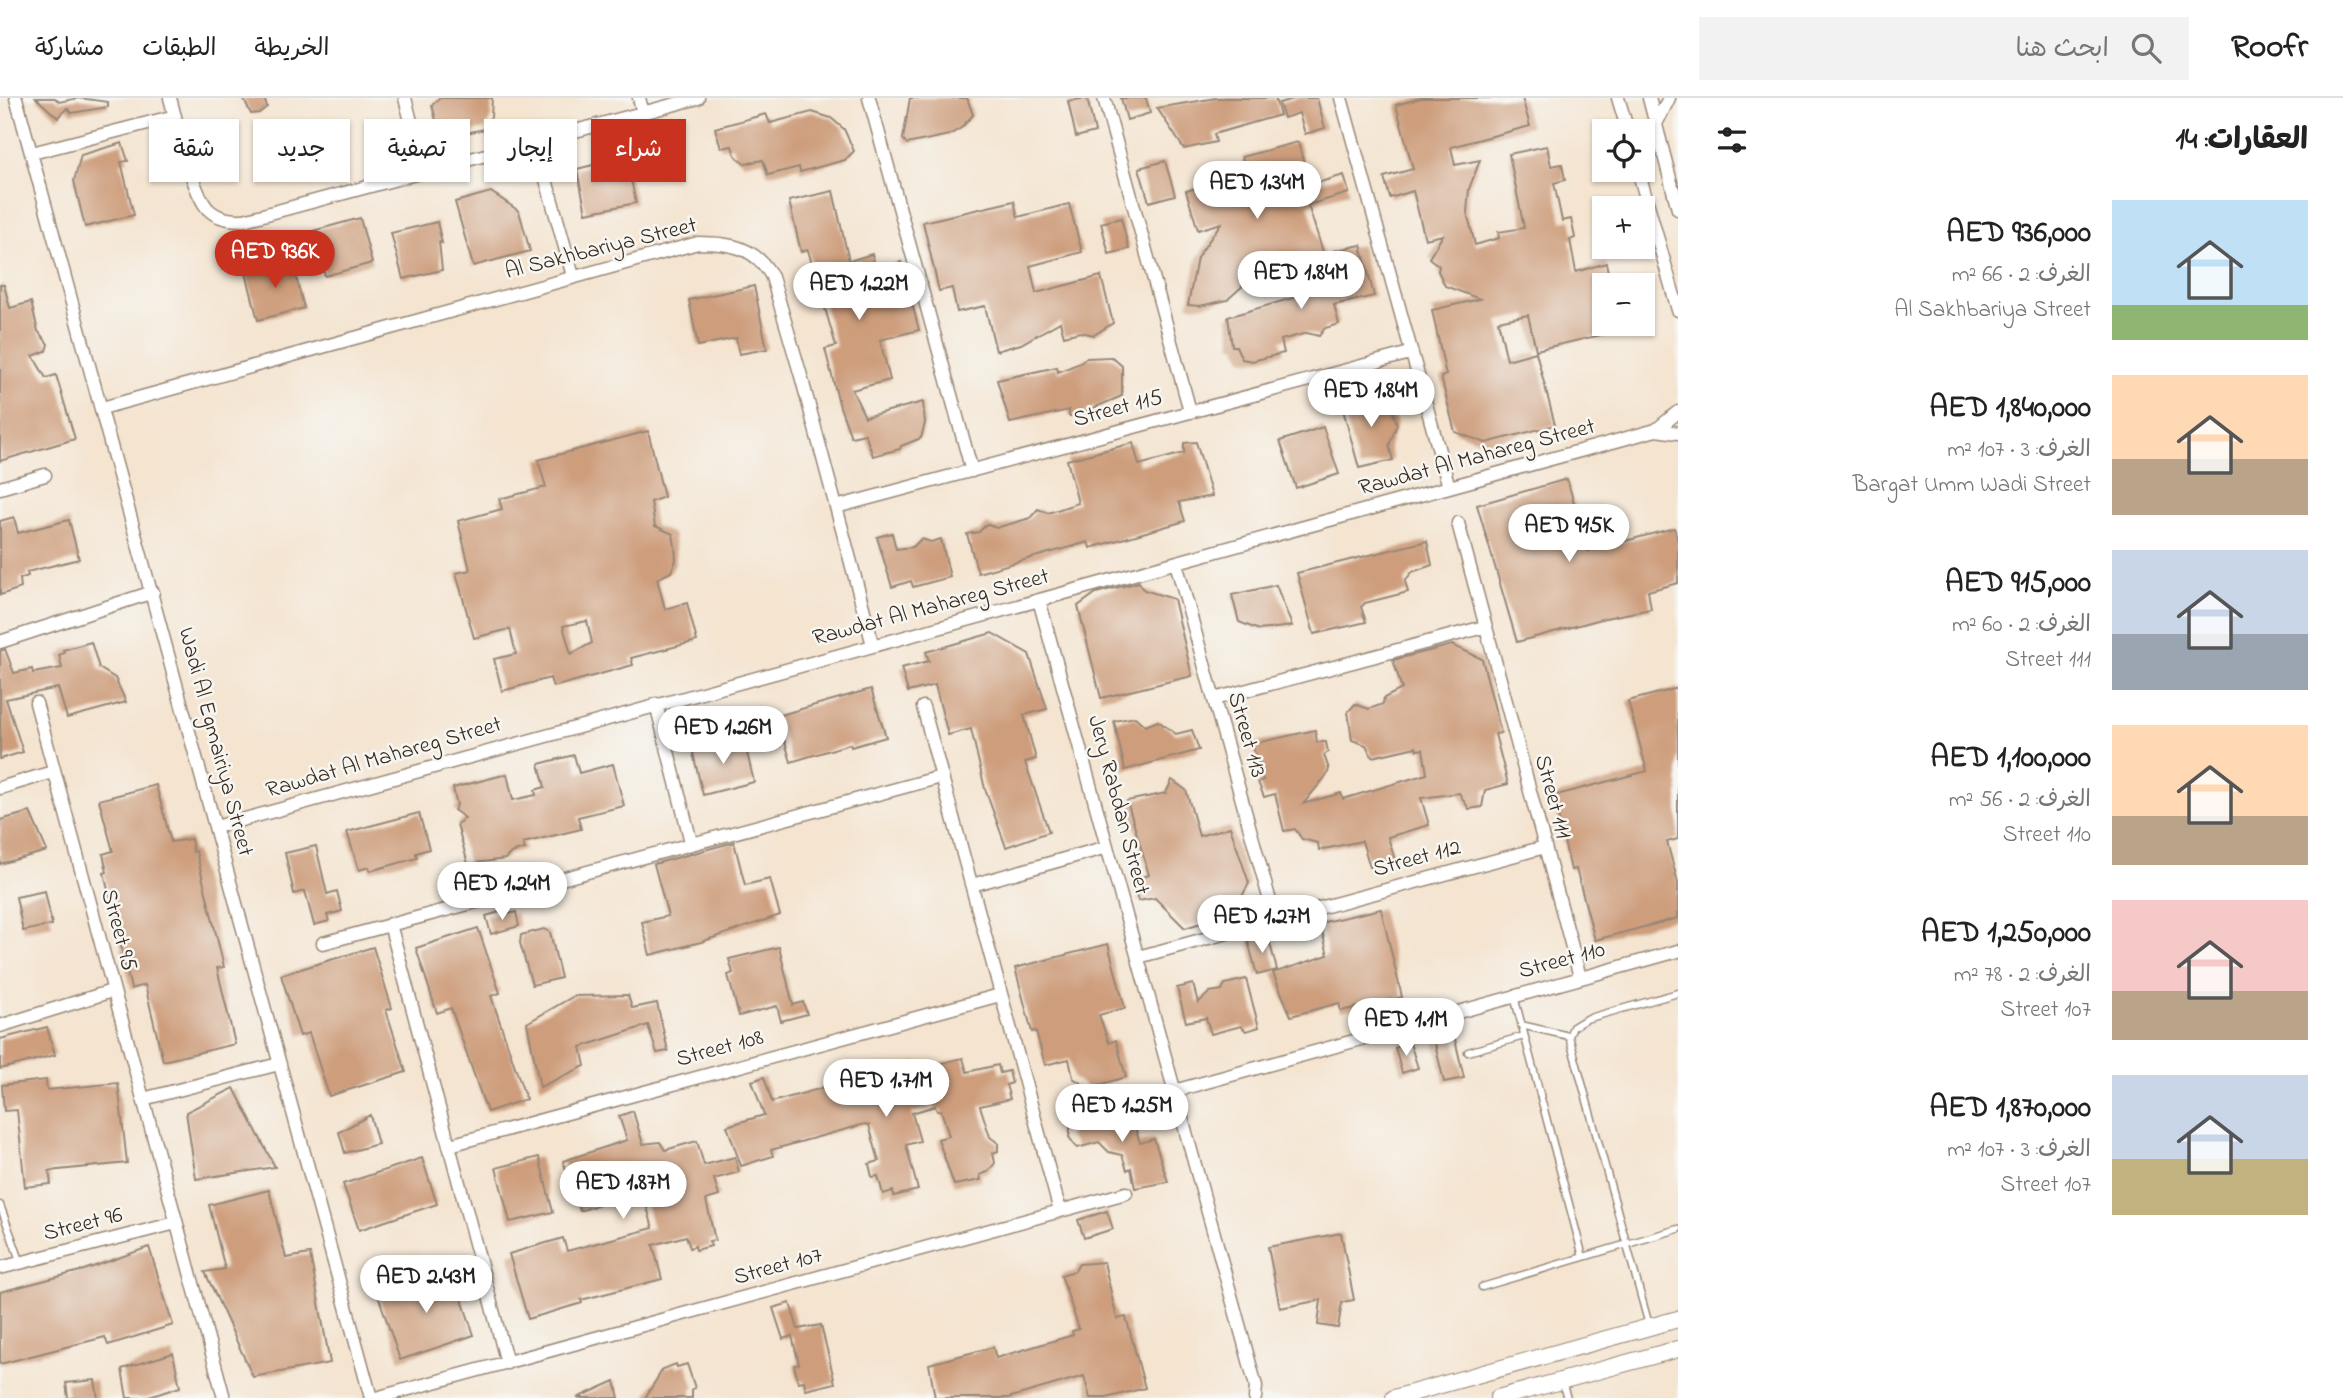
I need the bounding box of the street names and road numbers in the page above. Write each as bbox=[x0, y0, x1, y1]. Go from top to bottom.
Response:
street label: Al Sakhbariya Street bbox=[502, 209, 701, 291]
street label: Street 115 bbox=[1070, 381, 1166, 437]
street label: Rawdat Al Mahareg Street bbox=[1355, 410, 1600, 506]
street label: Rawdat Al Mahareg Street bbox=[809, 560, 1054, 656]
street label: Wadi Al Egmairiya Street bbox=[167, 624, 262, 861]
street label: Street 113 bbox=[1218, 688, 1274, 782]
street label: Rawdat Al Mahareg Street bbox=[262, 708, 506, 808]
street label: Jery Rabdan Street bbox=[1076, 711, 1158, 899]
street label: Street 111 bbox=[1525, 751, 1579, 843]
street label: Street 112 bbox=[1369, 831, 1465, 887]
street label: Street 95 bbox=[91, 885, 145, 975]
street label: Street 110 bbox=[1515, 934, 1609, 988]
street label: Street 108 bbox=[672, 1021, 768, 1077]
street label: Street 96 bbox=[40, 1199, 126, 1251]
street label: Street 107 bbox=[730, 1239, 826, 1295]

